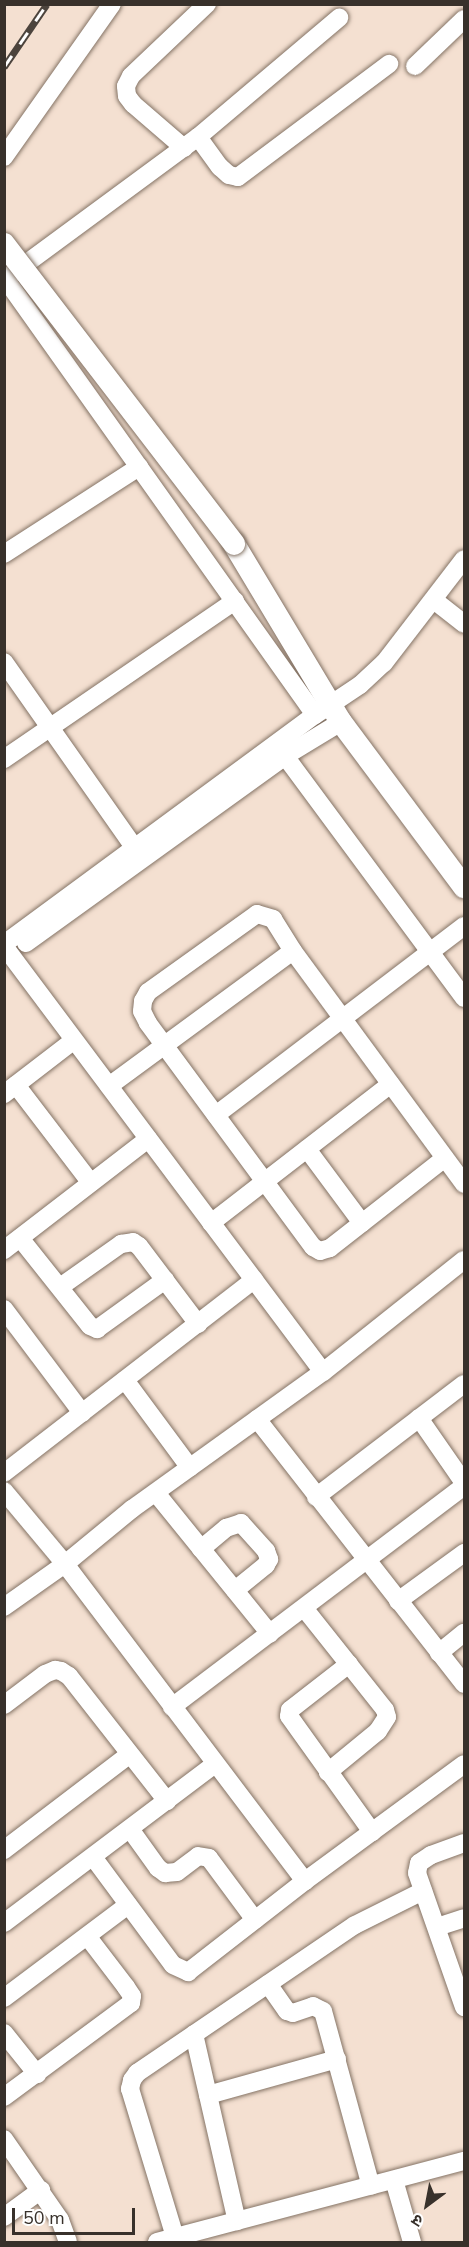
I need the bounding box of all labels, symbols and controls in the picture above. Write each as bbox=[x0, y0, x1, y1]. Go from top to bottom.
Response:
north arrow bbox=[397, 2175, 457, 2235]
scale bar bbox=[15, 2196, 138, 2234]
text: 50 m bbox=[23, 2206, 65, 2230]
text: उ bbox=[408, 2208, 427, 2232]

